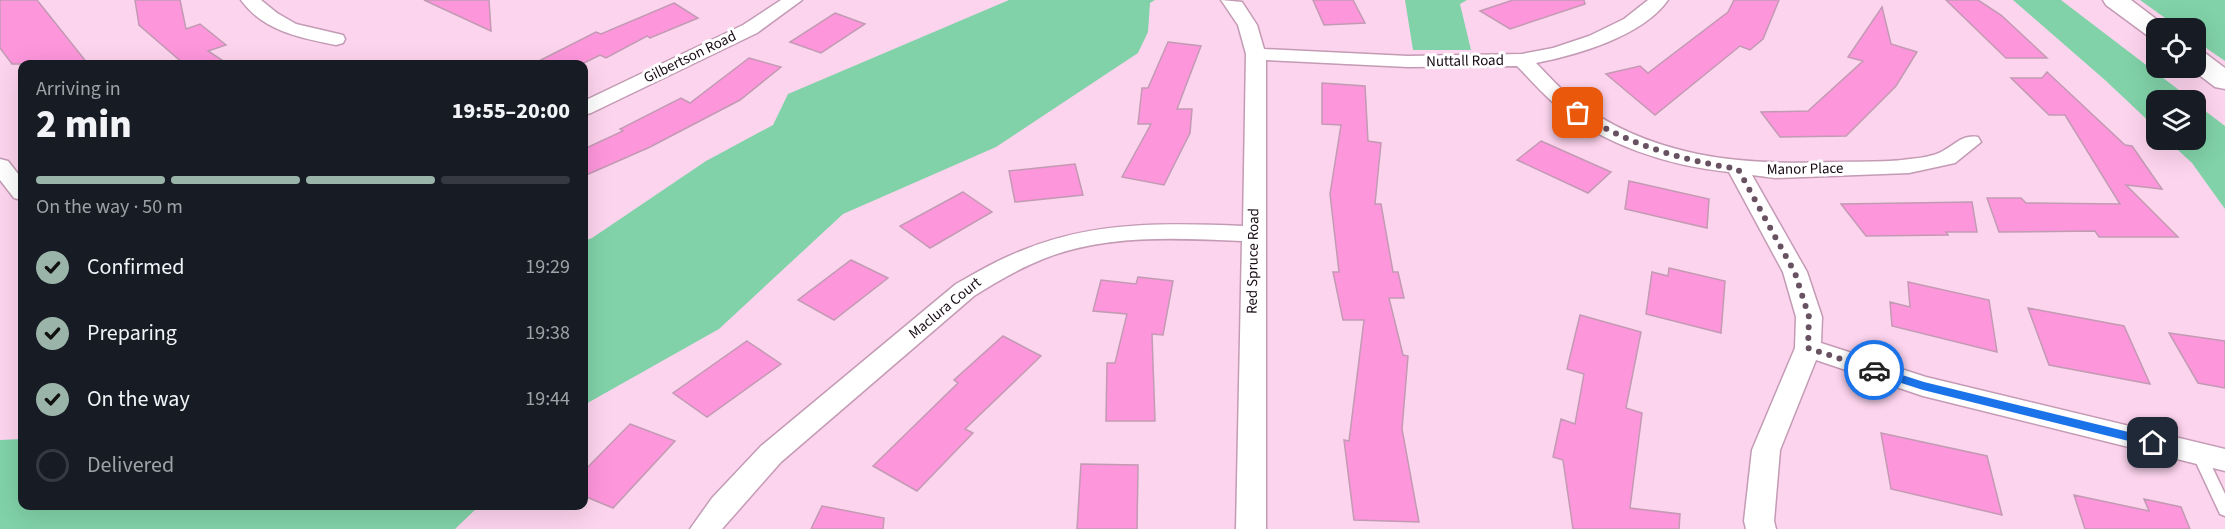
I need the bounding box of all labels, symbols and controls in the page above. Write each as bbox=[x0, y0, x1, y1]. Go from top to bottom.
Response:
map controls bbox=[2146, 18, 2206, 150]
button: locate bbox=[2146, 18, 2206, 78]
street label: Gilbertson Road bbox=[640, 26, 740, 88]
street label: Nuttall Road bbox=[1426, 50, 1504, 72]
text: Arriving in bbox=[36, 75, 121, 103]
pin bbox=[1552, 87, 1603, 138]
button: layers bbox=[2146, 90, 2206, 150]
text: 19:55–20:00 bbox=[452, 95, 570, 127]
icon: bag bbox=[1561, 96, 1594, 129]
text: 2 min bbox=[36, 97, 132, 153]
street label: Manor Place bbox=[1766, 158, 1844, 180]
text: On the way · 50 m bbox=[36, 193, 183, 221]
street label: Red Spruce Road bbox=[1242, 208, 1264, 314]
icon: check bbox=[36, 251, 69, 284]
text: Confirmed bbox=[87, 251, 184, 283]
text: 19:29 bbox=[525, 253, 570, 281]
street label: Maclura Court bbox=[904, 272, 986, 344]
icon: check bbox=[36, 317, 69, 350]
text: Preparing bbox=[87, 317, 177, 349]
text: 19:38 bbox=[525, 319, 570, 347]
courier bbox=[1844, 340, 1904, 400]
icon: car bbox=[1858, 354, 1891, 387]
icon: check bbox=[36, 383, 69, 416]
text: On the way bbox=[87, 383, 190, 415]
text: 19:44 bbox=[525, 385, 570, 413]
pin bbox=[2127, 417, 2178, 468]
icon: home bbox=[2136, 426, 2169, 459]
text: Delivered bbox=[87, 449, 174, 481]

